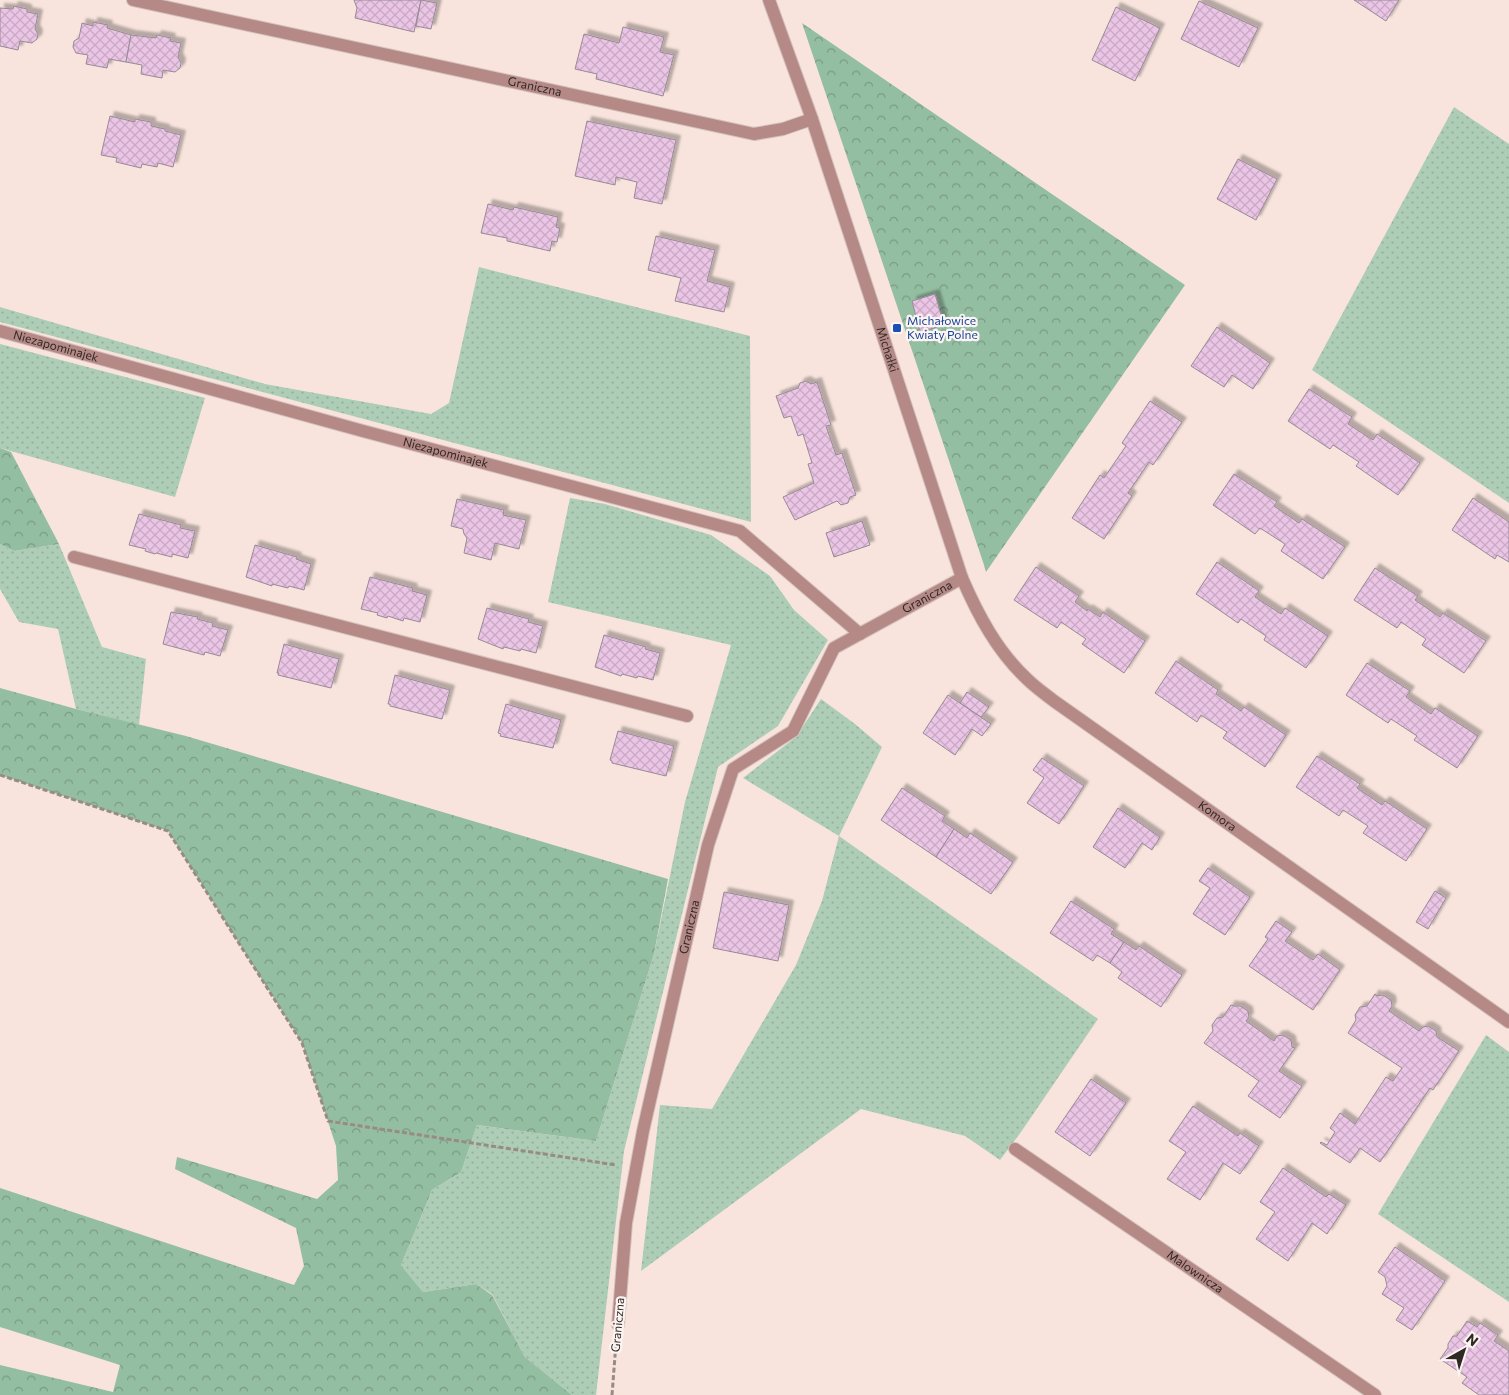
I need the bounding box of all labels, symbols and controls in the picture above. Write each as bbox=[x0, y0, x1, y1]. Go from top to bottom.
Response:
street label: Graniczna bbox=[507, 73, 563, 98]
place label: Michałowice Kwiaty Polne bbox=[907, 313, 978, 341]
marker: Michałowice Kwiaty Polne bbox=[891, 322, 903, 334]
street label: Michałki bbox=[874, 325, 902, 374]
street label: Niezapominajek bbox=[12, 327, 101, 364]
street label: Niezapominajek bbox=[402, 434, 491, 470]
street label: Graniczna bbox=[899, 577, 954, 615]
street label: Komora bbox=[1196, 797, 1240, 834]
street label: Graniczna bbox=[675, 899, 701, 955]
street label: Malownicza bbox=[1165, 1247, 1227, 1295]
street label: Graniczna bbox=[608, 1297, 626, 1353]
north arrow bbox=[1439, 1325, 1489, 1375]
text: N bbox=[1463, 1330, 1482, 1349]

